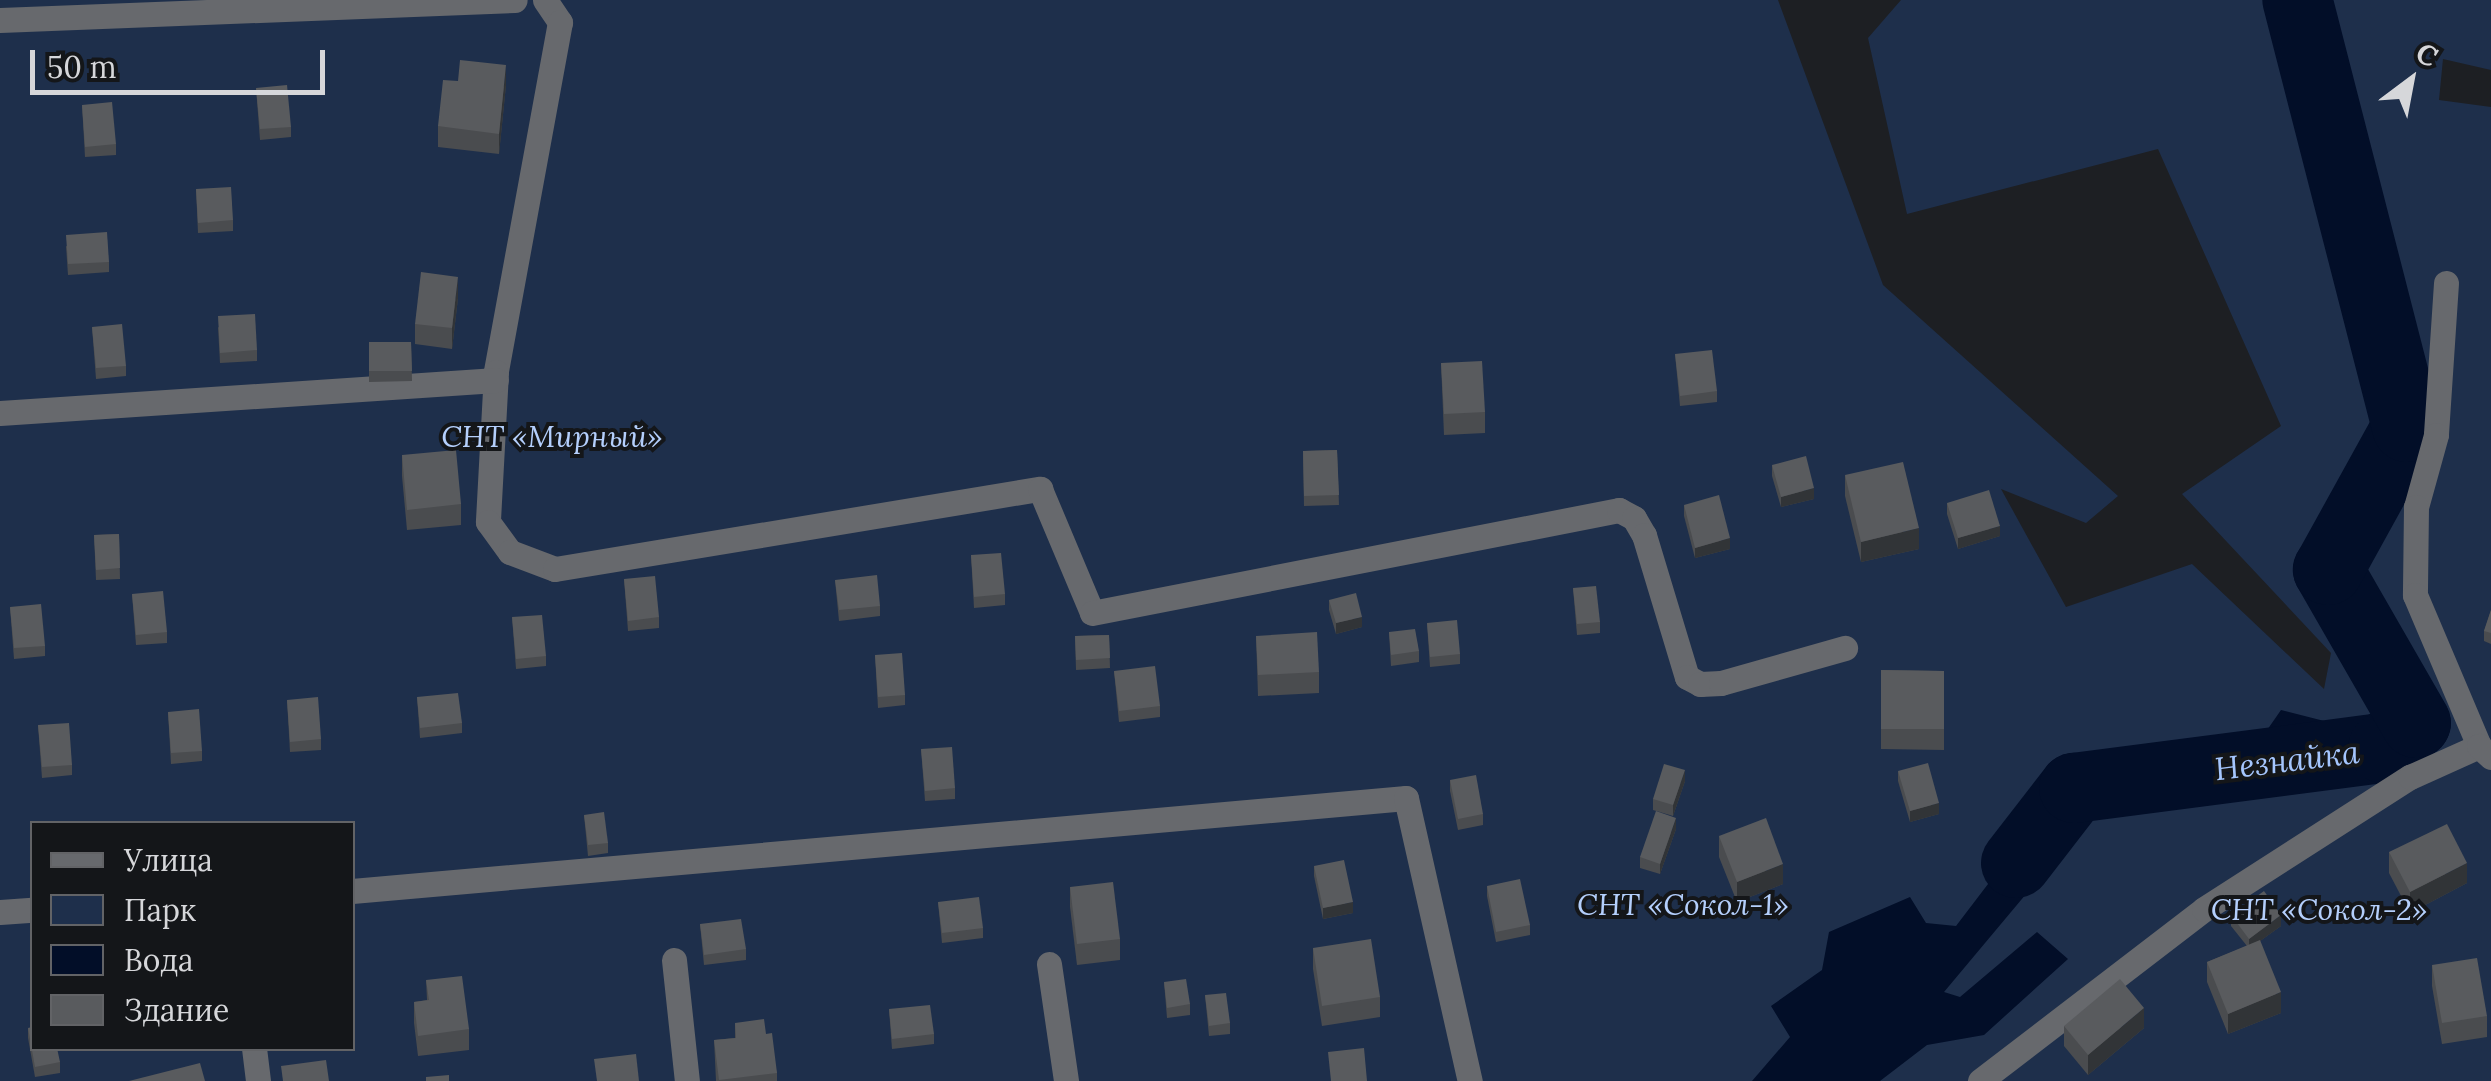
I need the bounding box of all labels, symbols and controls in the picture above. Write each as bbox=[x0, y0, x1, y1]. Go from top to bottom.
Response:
scale bar bbox=[35, 30, 330, 92]
north arrow bbox=[2361, 30, 2461, 130]
text: С bbox=[2409, 34, 2445, 75]
text: 50 m bbox=[47, 48, 117, 86]
park label: СНТ «Мирный» bbox=[441, 418, 663, 454]
water label: Незнайка bbox=[2212, 733, 2362, 789]
legend bbox=[30, 821, 355, 1051]
text: Улица bbox=[124, 841, 213, 879]
park label: СНТ «Сокол-1» bbox=[1577, 886, 1789, 922]
text: Парк bbox=[124, 891, 196, 929]
park label: СНТ «Сокол-2» bbox=[2211, 891, 2427, 927]
text: Вода bbox=[124, 941, 193, 979]
text: Здание bbox=[124, 991, 229, 1029]

